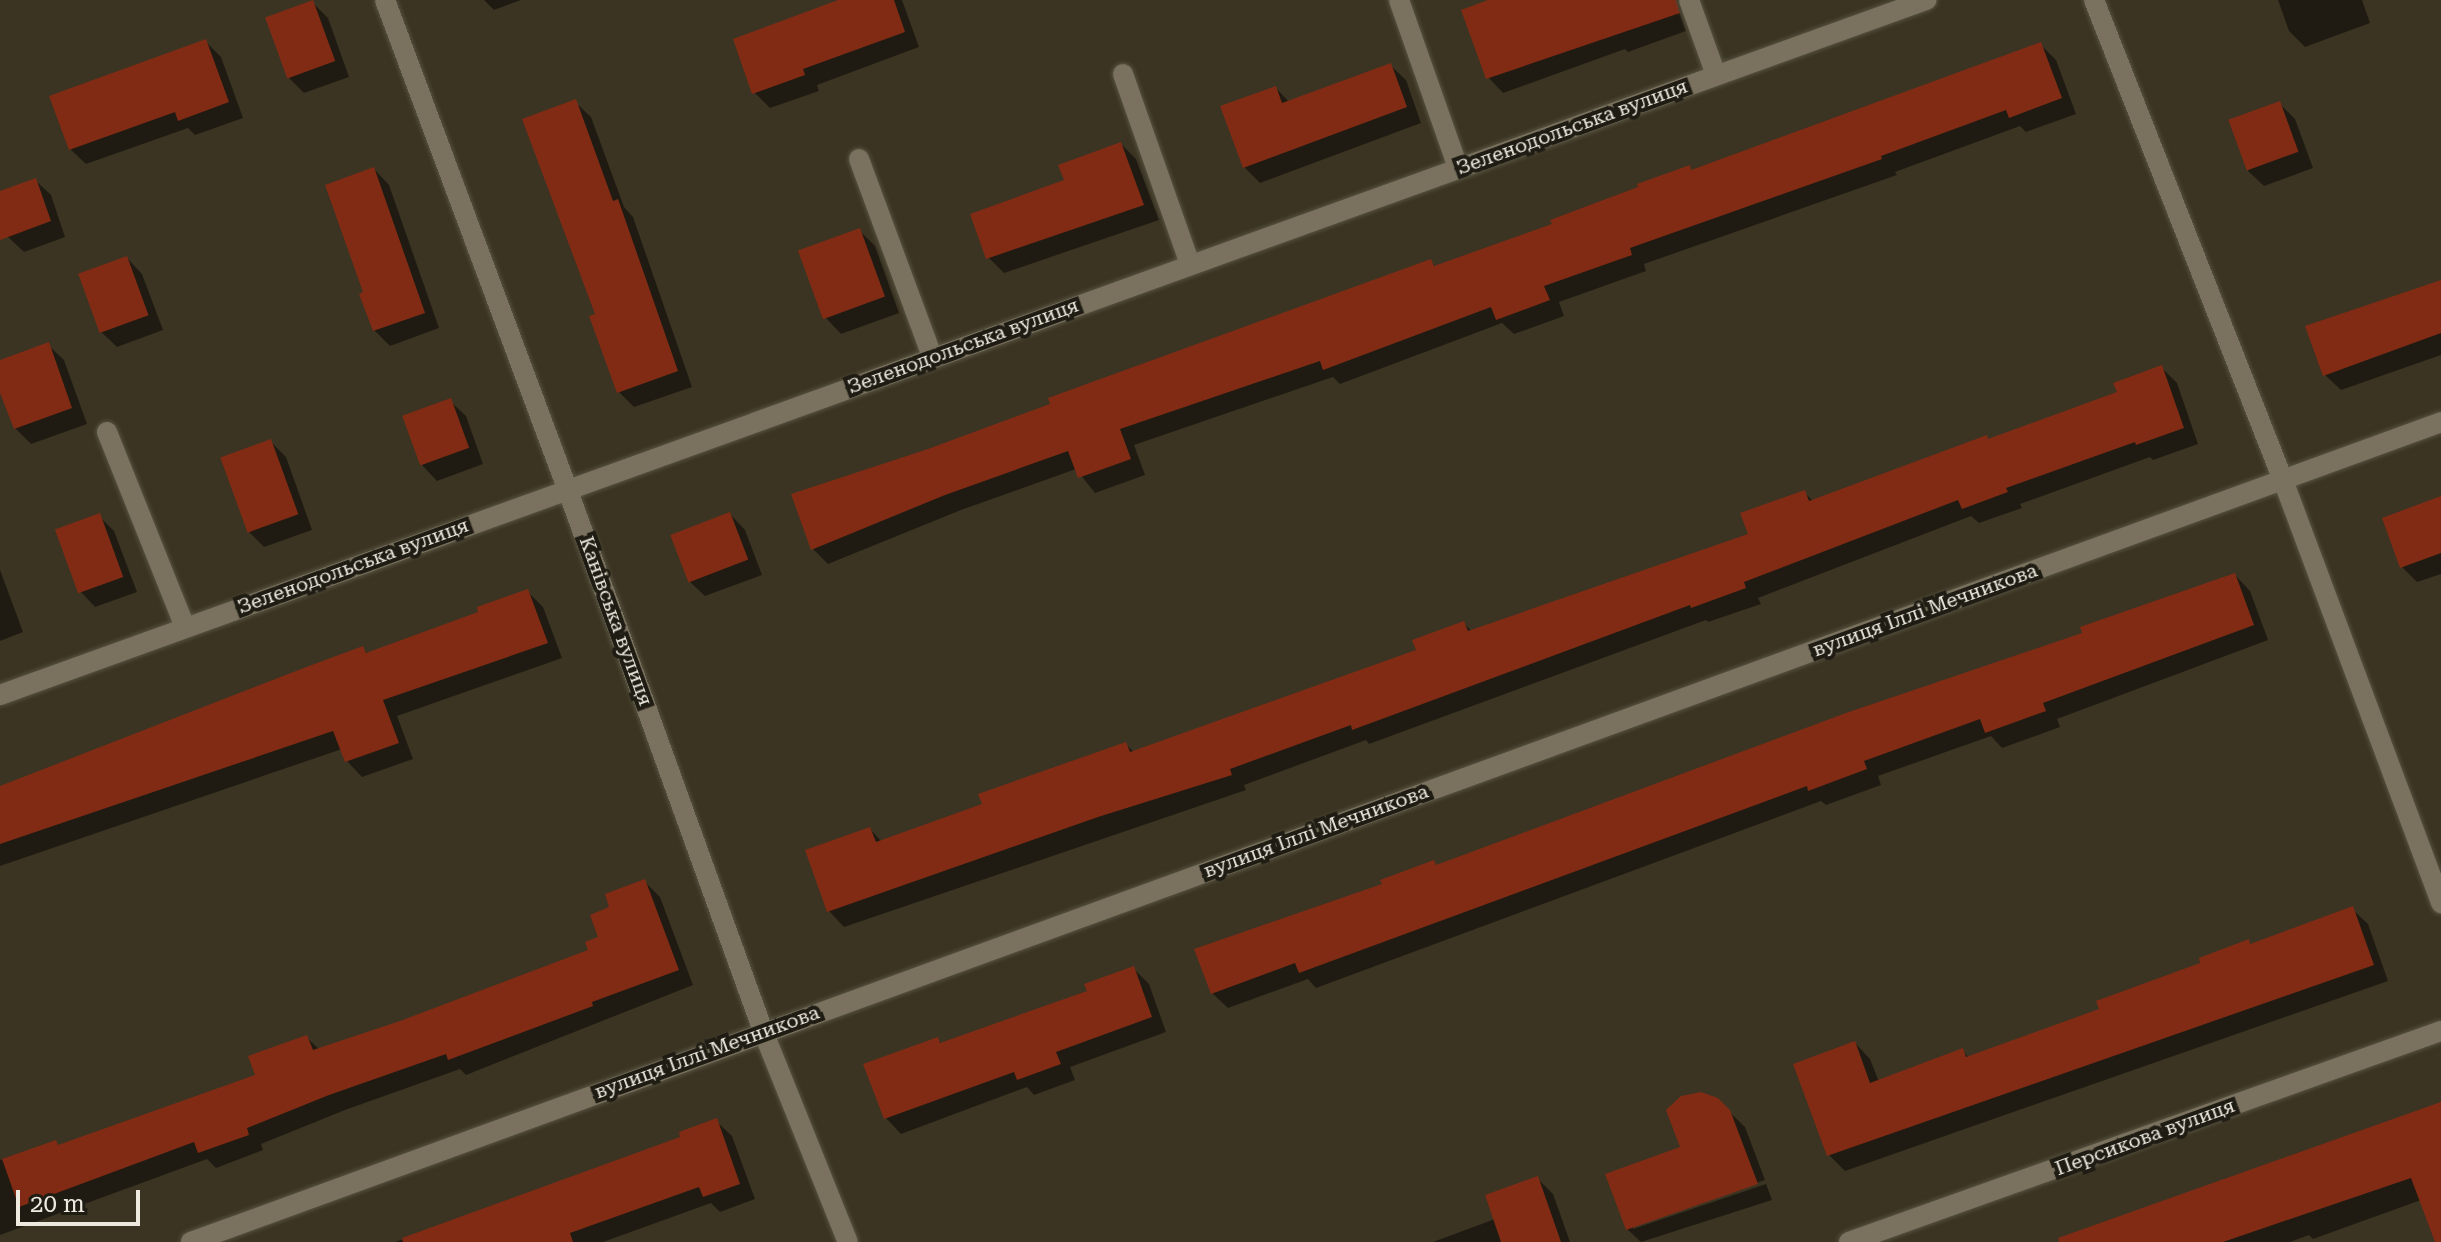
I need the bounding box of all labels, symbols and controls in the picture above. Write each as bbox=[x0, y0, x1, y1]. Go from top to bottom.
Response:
street label: Зеленодольська вулиця bbox=[1453, 74, 1691, 180]
street label: Зеленодольська вулиця bbox=[844, 293, 1082, 399]
street label: Зеленодольська вулиця bbox=[234, 513, 472, 619]
street label: Канівська вулиця bbox=[574, 533, 658, 709]
street label: вулиця Іллі Мечникова bbox=[1809, 558, 2041, 662]
street label: вулиця Іллі Мечникова bbox=[1200, 779, 1432, 883]
street label: вулиця Іллі Мечникова bbox=[591, 1000, 823, 1104]
street label: Персикова вулиця bbox=[2052, 1093, 2238, 1181]
scale bar bbox=[20, 1174, 144, 1224]
text: 20 m bbox=[30, 1190, 85, 1218]

